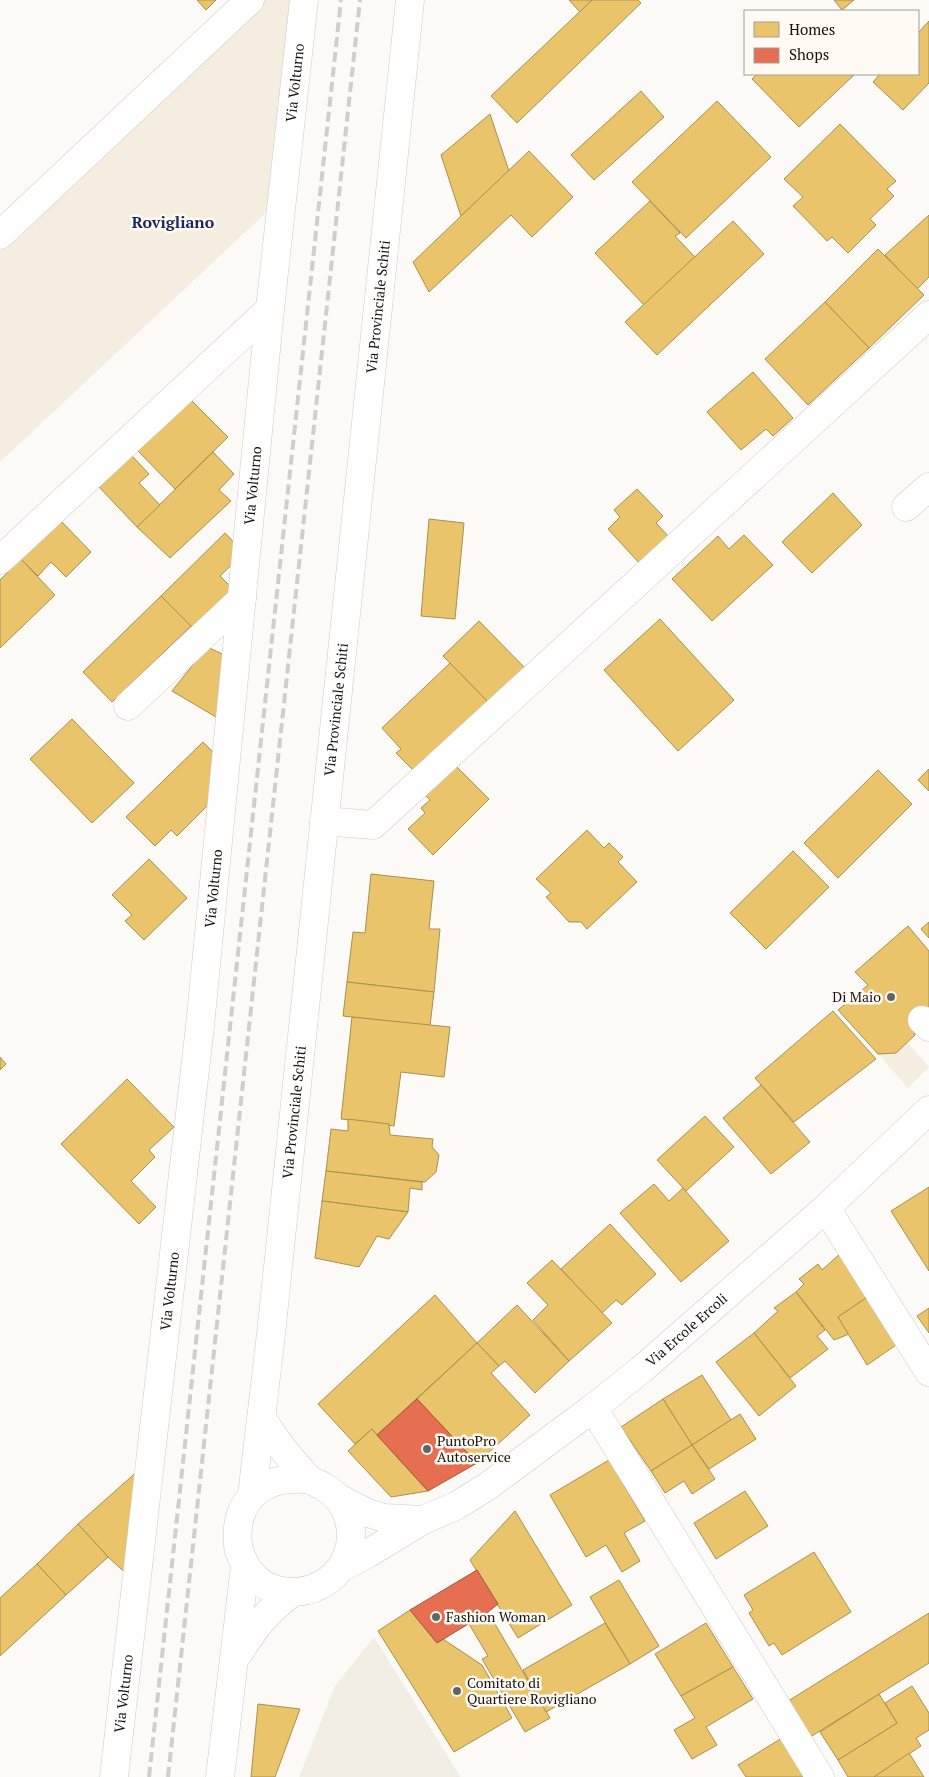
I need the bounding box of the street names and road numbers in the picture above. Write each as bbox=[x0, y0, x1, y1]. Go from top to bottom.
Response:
street label: Via Volturno bbox=[281, 42, 308, 123]
street label: Via Provinciale Schiti bbox=[361, 239, 394, 374]
street label: Via Volturno bbox=[239, 445, 266, 526]
street label: Via Provinciale Schiti bbox=[319, 642, 352, 777]
street label: Via Volturno bbox=[200, 848, 226, 929]
street label: Via Provinciale Schiti bbox=[277, 1045, 310, 1180]
street label: Via Volturno bbox=[155, 1251, 183, 1331]
street label: Via Ercole Ercoli bbox=[641, 1289, 731, 1370]
street label: Via Volturno bbox=[109, 1653, 137, 1734]

